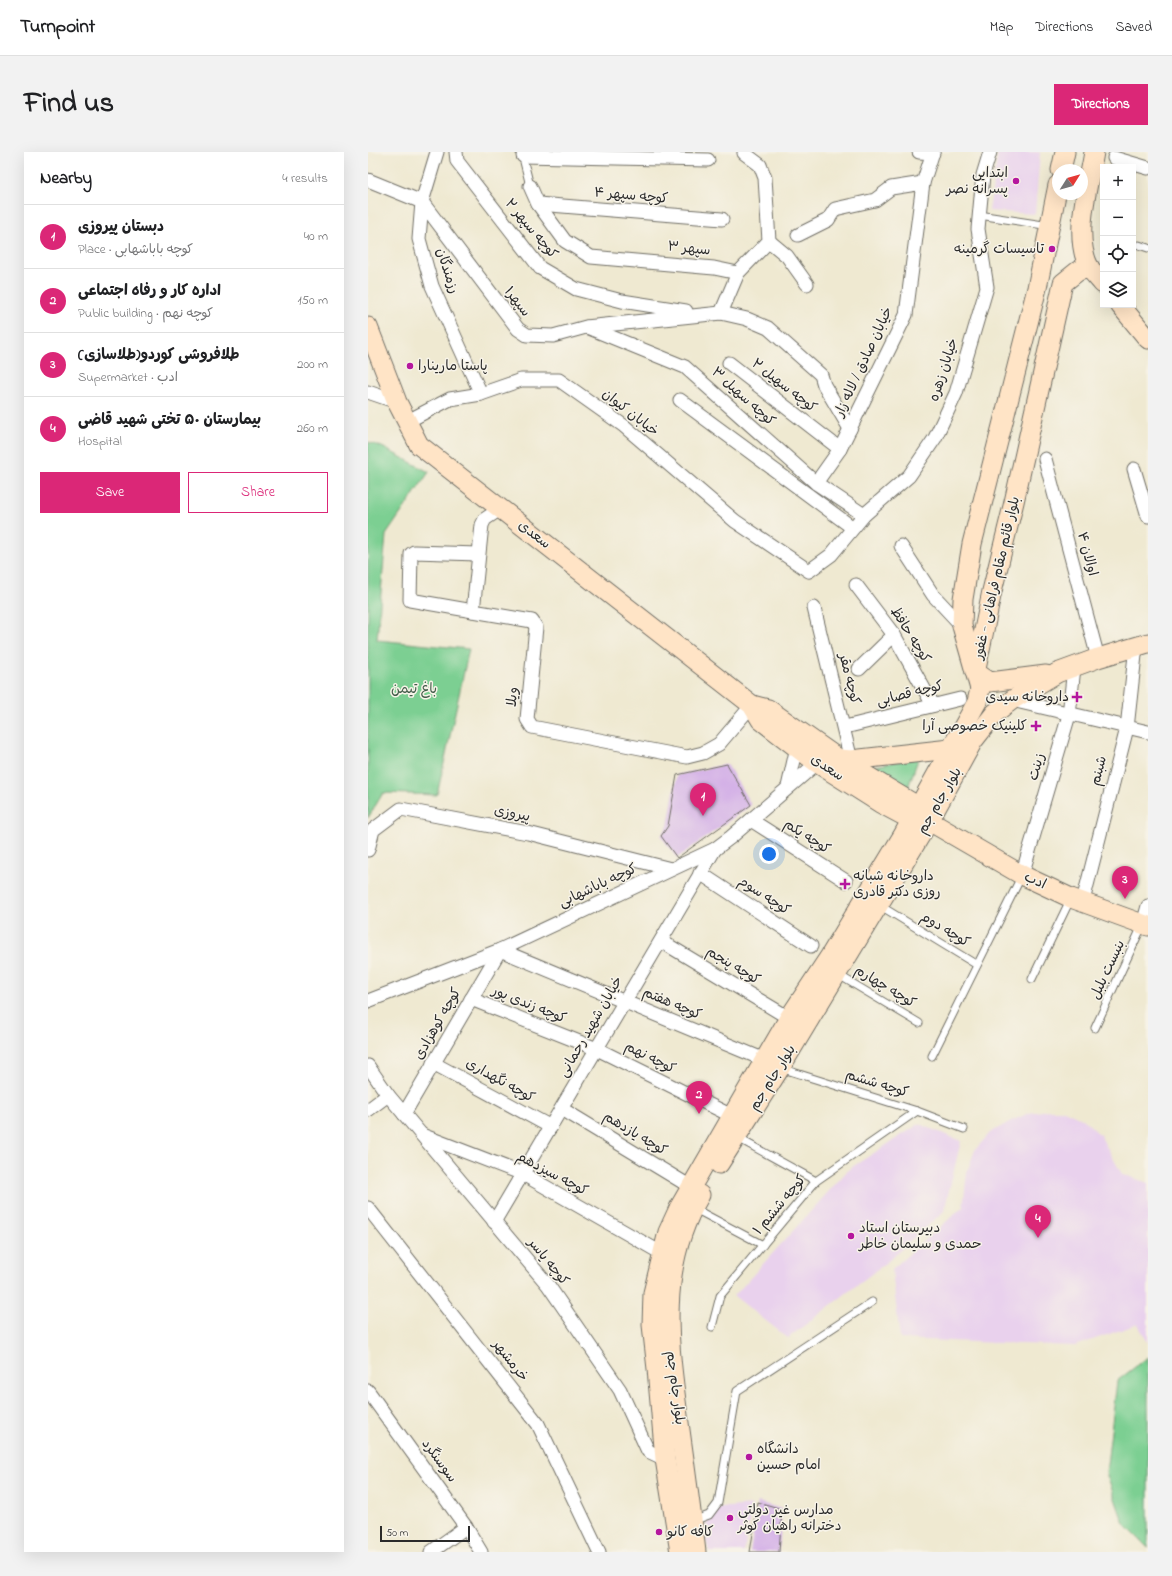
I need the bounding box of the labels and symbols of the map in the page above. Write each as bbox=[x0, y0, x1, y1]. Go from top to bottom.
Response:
place label: ابتدایی پسرانه نصر bbox=[945, 163, 1008, 200]
north arrow bbox=[1052, 164, 1088, 200]
marker: ابتدایی پسرانه نصر bbox=[1011, 176, 1021, 186]
street label: کوچه سپهر ۴ bbox=[593, 182, 669, 210]
street label: کوچه سپهر ۲ bbox=[499, 194, 563, 264]
street label: سپهر ۳ bbox=[666, 236, 712, 262]
place label: تاسیسات گرمینه bbox=[954, 239, 1045, 260]
marker: تاسیسات گرمینه bbox=[1047, 244, 1057, 254]
street label: رزمندگان bbox=[430, 245, 464, 297]
street label: سپهر۱ bbox=[498, 282, 536, 322]
street label: خیابان صادق / لاله زار bbox=[829, 303, 899, 421]
street label: خیابان زهره bbox=[924, 336, 964, 404]
street label: کوچه سهیل ۲ bbox=[747, 354, 821, 418]
place label: پاستا مارینارا bbox=[418, 356, 488, 377]
marker: پاستا مارینارا bbox=[405, 361, 415, 371]
street label: کوچه سهیل ۳ bbox=[706, 362, 780, 432]
street label: خیابان کیوان bbox=[597, 384, 663, 442]
street label: بلوار قائم مقام فراهانی - غفور bbox=[968, 494, 1026, 663]
street label: سعدی bbox=[513, 515, 555, 555]
street label: اوالان ۴ bbox=[1071, 530, 1103, 578]
street label: کوچه حافظ bbox=[884, 603, 936, 667]
street label: کوچه مقر bbox=[832, 650, 865, 707]
street label: کوچه قصابی bbox=[874, 676, 946, 712]
park label: باغ تیمن bbox=[391, 679, 437, 700]
street label: ویلا bbox=[502, 686, 524, 708]
place label: داروخانه سیدی bbox=[986, 687, 1069, 708]
marker: داروخانه سیدی bbox=[1072, 692, 1082, 702]
place label: کلینیک خصوصی آرا bbox=[922, 716, 1027, 737]
marker: کلینیک خصوصی آرا bbox=[1030, 720, 1042, 732]
street label: سعدی bbox=[806, 749, 848, 787]
street label: زینت bbox=[1023, 751, 1051, 783]
street label: شبنم bbox=[1085, 754, 1113, 788]
street label: بلوار جام جم bbox=[912, 764, 968, 838]
pin: 1 bbox=[690, 783, 716, 816]
street label: پیروزی bbox=[492, 800, 532, 828]
street label: کوچه یکم bbox=[780, 814, 834, 860]
your location bbox=[759, 844, 779, 864]
street label: کوچه باباشهابی bbox=[555, 859, 641, 913]
place label: داروخانه شبانه روزی دکتر قادری bbox=[853, 866, 941, 903]
pin: 3 bbox=[1112, 866, 1138, 899]
street label: ادب bbox=[1020, 867, 1050, 895]
street label: کوچه سوم bbox=[734, 871, 794, 921]
marker: داروخانه شبانه روزی دکتر قادری bbox=[840, 879, 850, 889]
street label: کوچه دوم bbox=[916, 907, 974, 953]
street label: بنبست بلبل bbox=[1085, 937, 1131, 1003]
street label: کوچه پنجم bbox=[702, 941, 764, 991]
street label: کوچه چهارم bbox=[850, 960, 920, 1014]
street label: خیابان شهید رحمانی bbox=[553, 972, 629, 1082]
street label: کوچه زندی پور bbox=[488, 980, 569, 1029]
street label: کوچه هفتم bbox=[639, 982, 705, 1026]
street label: کوچه کوهزادی bbox=[409, 984, 467, 1064]
street label: کوچه نهم bbox=[621, 1036, 679, 1080]
street label: بلوار جام جم bbox=[744, 1041, 802, 1115]
street label: کوچه نگهداری bbox=[462, 1053, 538, 1109]
street label: کوچه ششم bbox=[843, 1064, 911, 1104]
pin: 2 bbox=[686, 1081, 712, 1114]
street label: کوچه یازدهم bbox=[599, 1107, 671, 1161]
street label: کوچه سیزدهم bbox=[512, 1146, 592, 1202]
street label: کوچه ششم ۱ bbox=[748, 1170, 812, 1240]
pin: 4 bbox=[1025, 1205, 1051, 1238]
place label: دبیرستان استاد حمدی و سلیمان خاطر bbox=[858, 1218, 982, 1255]
marker: دبیرستان استاد حمدی و سلیمان خاطر bbox=[846, 1231, 856, 1241]
street label: کوچه یاسر bbox=[521, 1233, 574, 1291]
street label: خرمشهر bbox=[486, 1335, 533, 1386]
street label: بلوار جام جم bbox=[660, 1350, 690, 1426]
street label: سوسنگرد bbox=[416, 1435, 462, 1487]
place label: دانشگاه امام حسین bbox=[757, 1439, 821, 1476]
marker: دانشگاه امام حسین bbox=[744, 1452, 754, 1462]
place label: مدارس غیر دولتی دخترانه راهیان کوثر bbox=[737, 1500, 842, 1537]
marker: مدارس غیر دولتی دخترانه راهیان کوثر bbox=[725, 1513, 735, 1523]
place label: کافه کانو bbox=[666, 1522, 714, 1543]
scale bar bbox=[380, 1524, 470, 1543]
marker: کافه کانو bbox=[654, 1527, 664, 1537]

